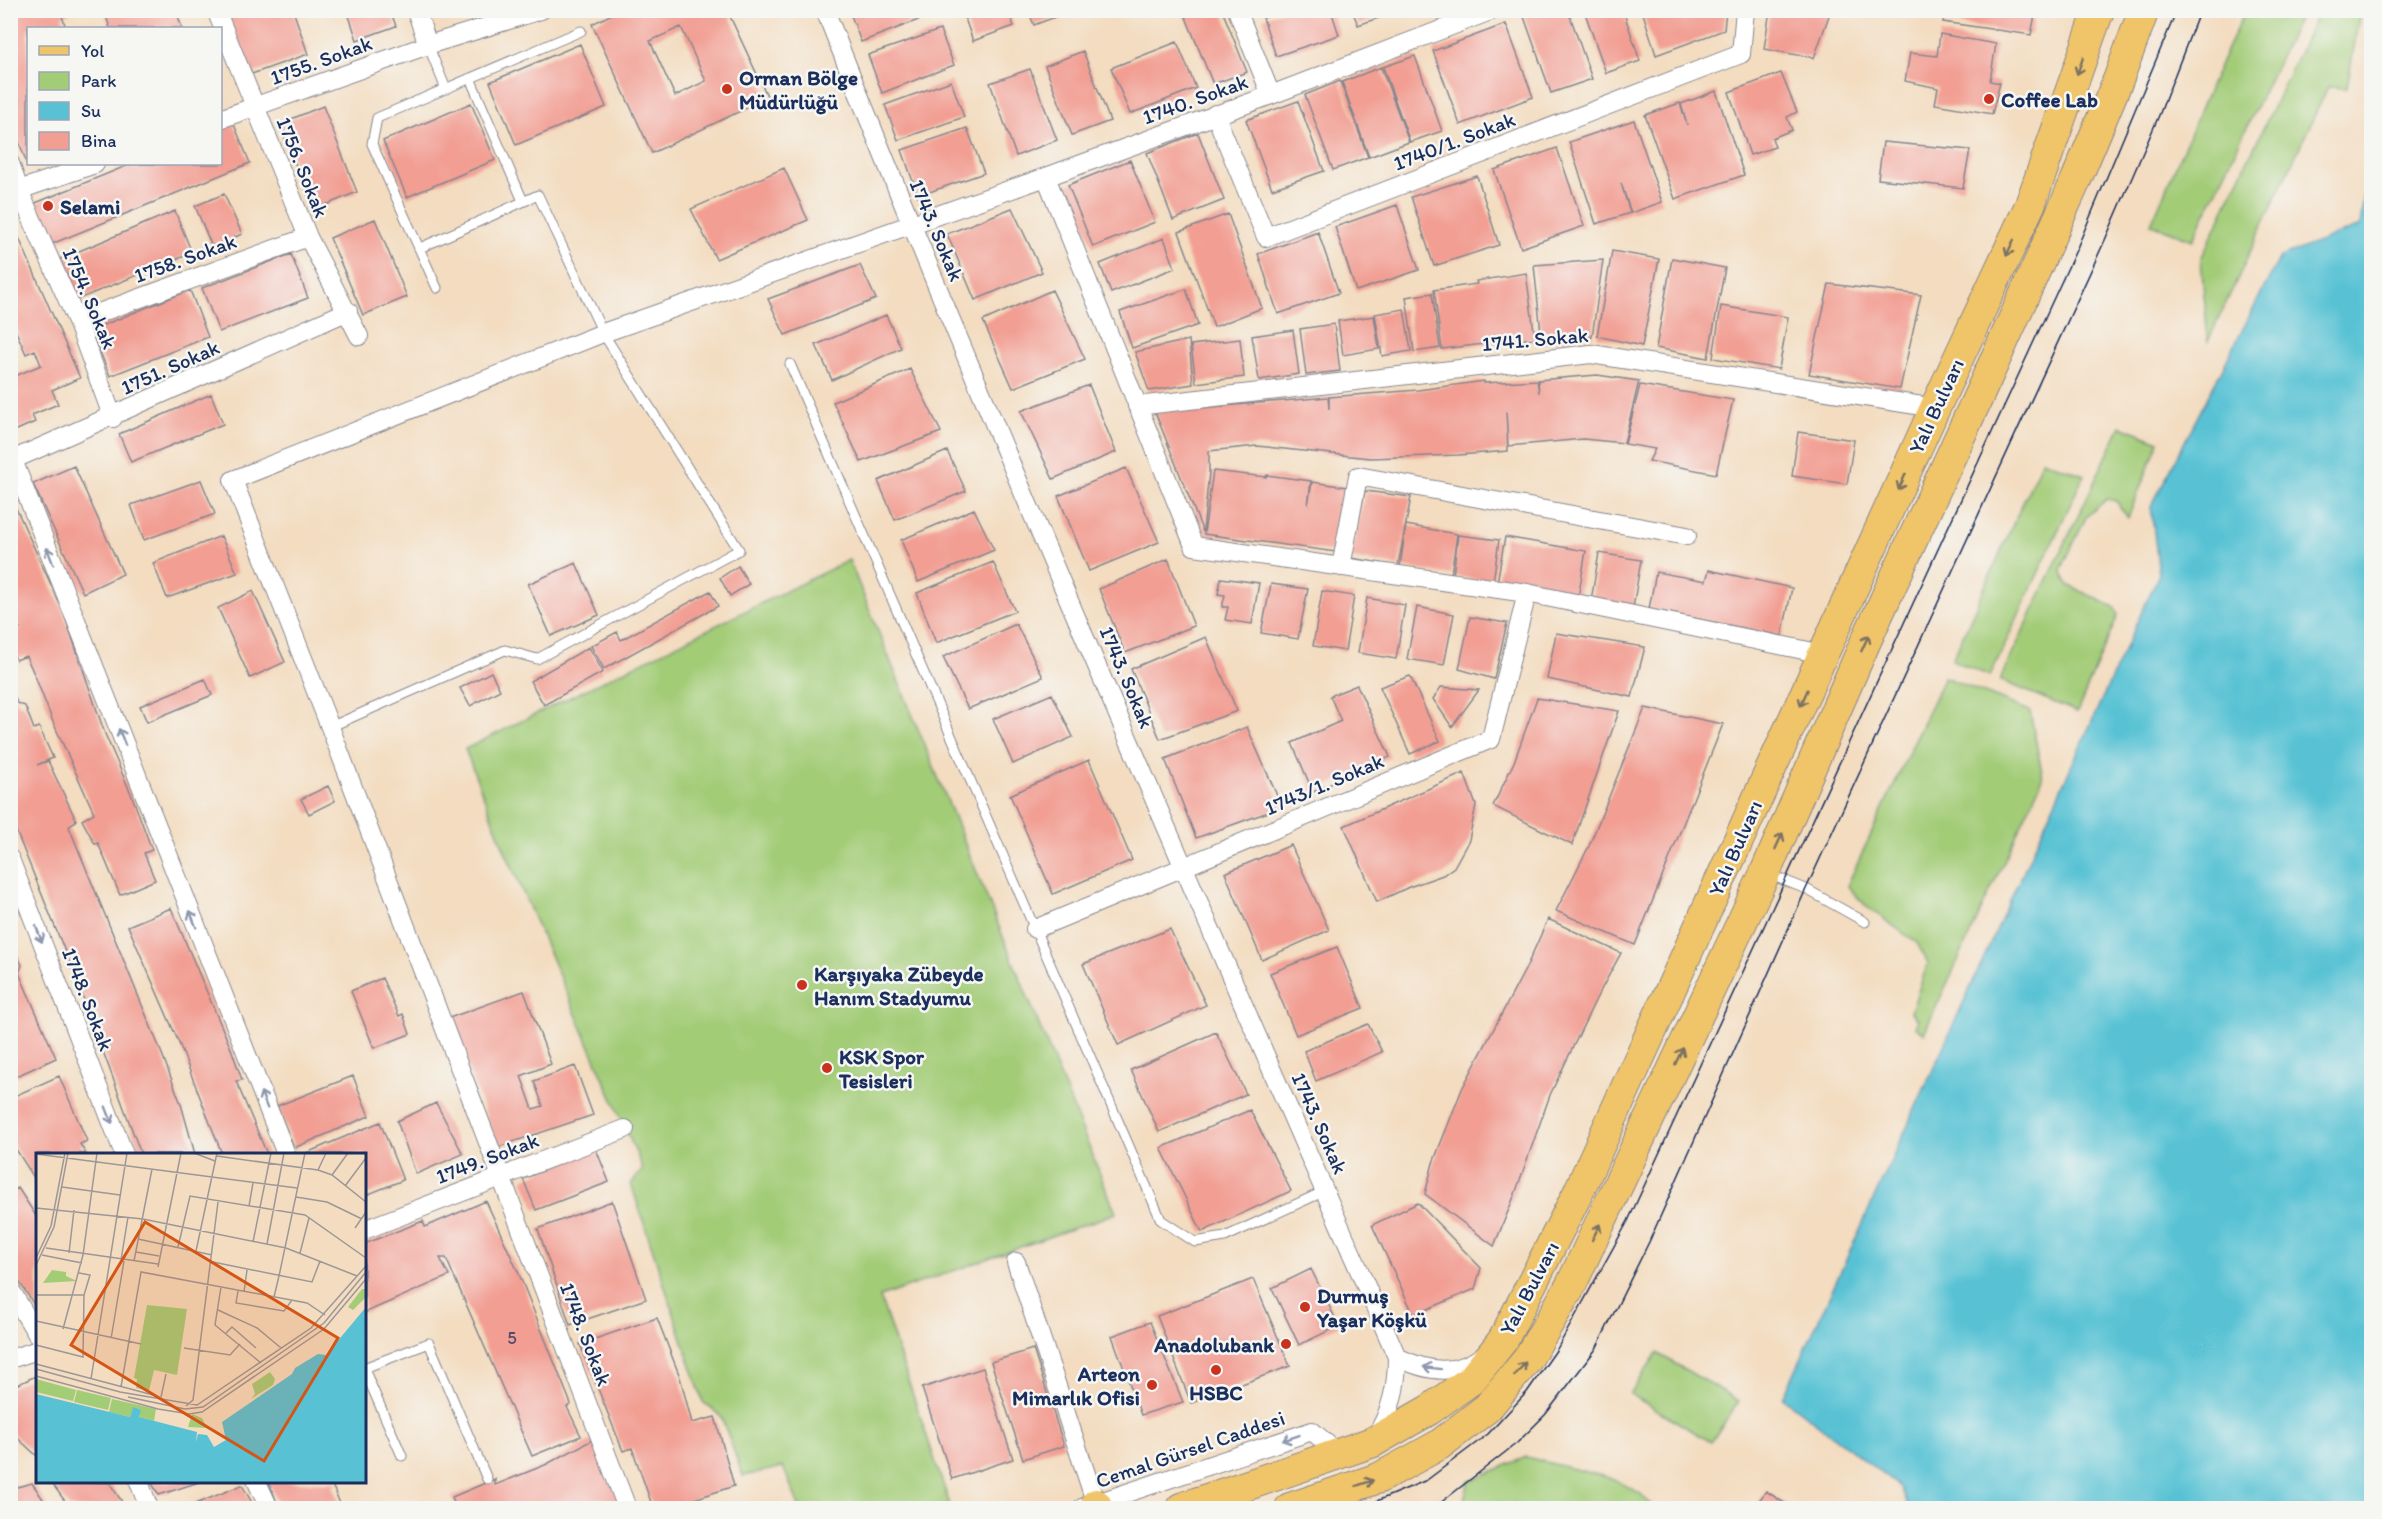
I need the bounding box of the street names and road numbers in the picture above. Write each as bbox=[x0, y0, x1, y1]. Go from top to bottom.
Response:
street label: 1755. Sokak bbox=[267, 30, 376, 90]
street label: 1740. Sokak bbox=[1139, 68, 1251, 130]
street label: 1740/1. Sokak bbox=[1389, 106, 1519, 176]
street label: 1756. Sokak bbox=[271, 113, 335, 221]
street label: 1743. Sokak bbox=[904, 175, 970, 285]
street label: 1758. Sokak bbox=[130, 228, 240, 288]
street label: 1754. Sokak bbox=[57, 243, 123, 353]
street label: 1741. Sokak bbox=[1481, 322, 1590, 356]
street label: 1751. Sokak bbox=[117, 334, 223, 400]
street label: Yalı Bulvarı bbox=[1903, 354, 1969, 458]
street label: 1743. Sokak bbox=[1094, 622, 1160, 732]
street label: 1743/1. Sokak bbox=[1261, 748, 1388, 820]
street label: Yalı Bulvarı bbox=[1703, 796, 1767, 900]
street label: 1748. Sokak bbox=[57, 944, 119, 1054]
street label: 1743. Sokak bbox=[1286, 1068, 1354, 1178]
street label: 1749. Sokak bbox=[432, 1127, 542, 1189]
street label: Yalı Bulvarı bbox=[1494, 1237, 1564, 1339]
street label: 1748. Sokak bbox=[555, 1279, 617, 1389]
street label: Cemal Gürsel Caddesi bbox=[1092, 1405, 1288, 1493]

